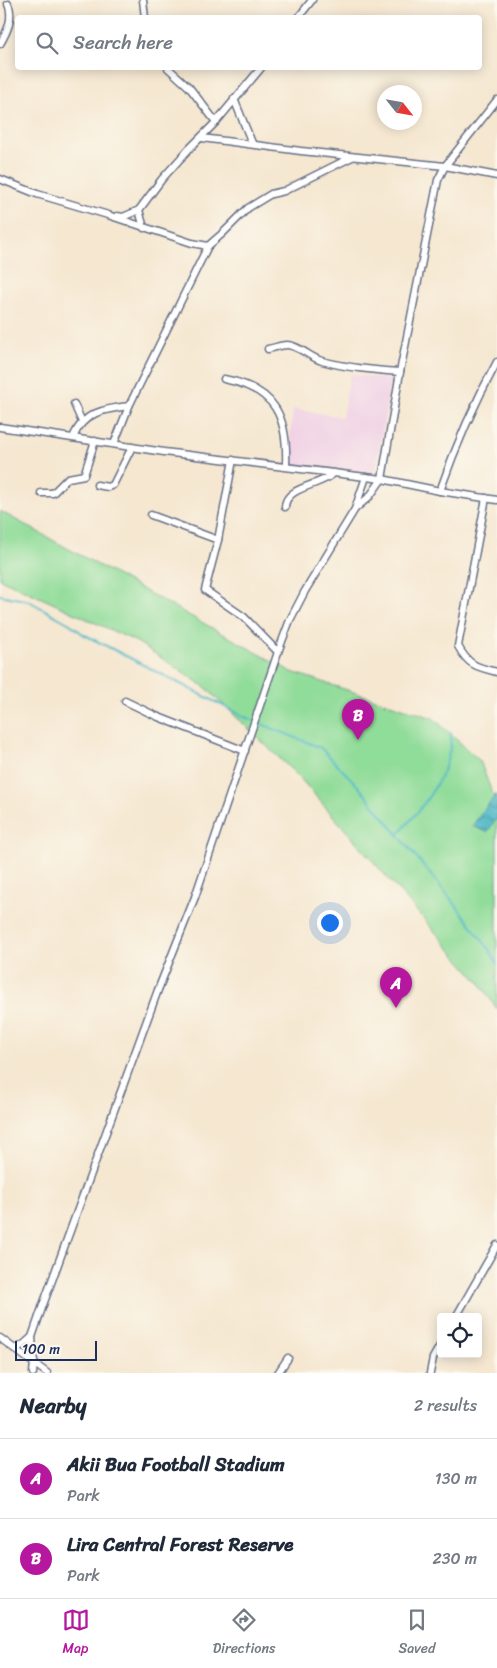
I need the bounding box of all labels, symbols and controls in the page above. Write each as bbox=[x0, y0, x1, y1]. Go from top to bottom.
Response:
search box bbox=[15, 15, 482, 70]
text: Search here bbox=[73, 26, 173, 59]
icon: search bbox=[33, 29, 61, 57]
north arrow bbox=[377, 85, 422, 130]
pin: B bbox=[342, 699, 374, 740]
your location bbox=[317, 910, 343, 936]
pin: A bbox=[380, 967, 412, 1008]
map controls bbox=[437, 1313, 482, 1358]
button: locate bbox=[437, 1313, 482, 1358]
text: 100 m bbox=[22, 1337, 60, 1362]
scale bar bbox=[15, 1338, 98, 1361]
text: Nearby bbox=[20, 1387, 86, 1425]
text: 2 results bbox=[414, 1391, 477, 1420]
text: Akii Bua Football Stadium bbox=[67, 1448, 285, 1481]
text: A bbox=[31, 1464, 41, 1493]
text: 130 m bbox=[435, 1464, 477, 1493]
text: Park bbox=[67, 1481, 100, 1510]
text: Lira Central Forest Reserve bbox=[67, 1528, 293, 1561]
text: B bbox=[31, 1544, 41, 1573]
text: 230 m bbox=[432, 1544, 477, 1573]
text: Park bbox=[67, 1561, 100, 1590]
tab: Map bbox=[62, 1606, 90, 1661]
tab: Directions bbox=[213, 1606, 275, 1661]
tab: Saved bbox=[399, 1606, 435, 1661]

